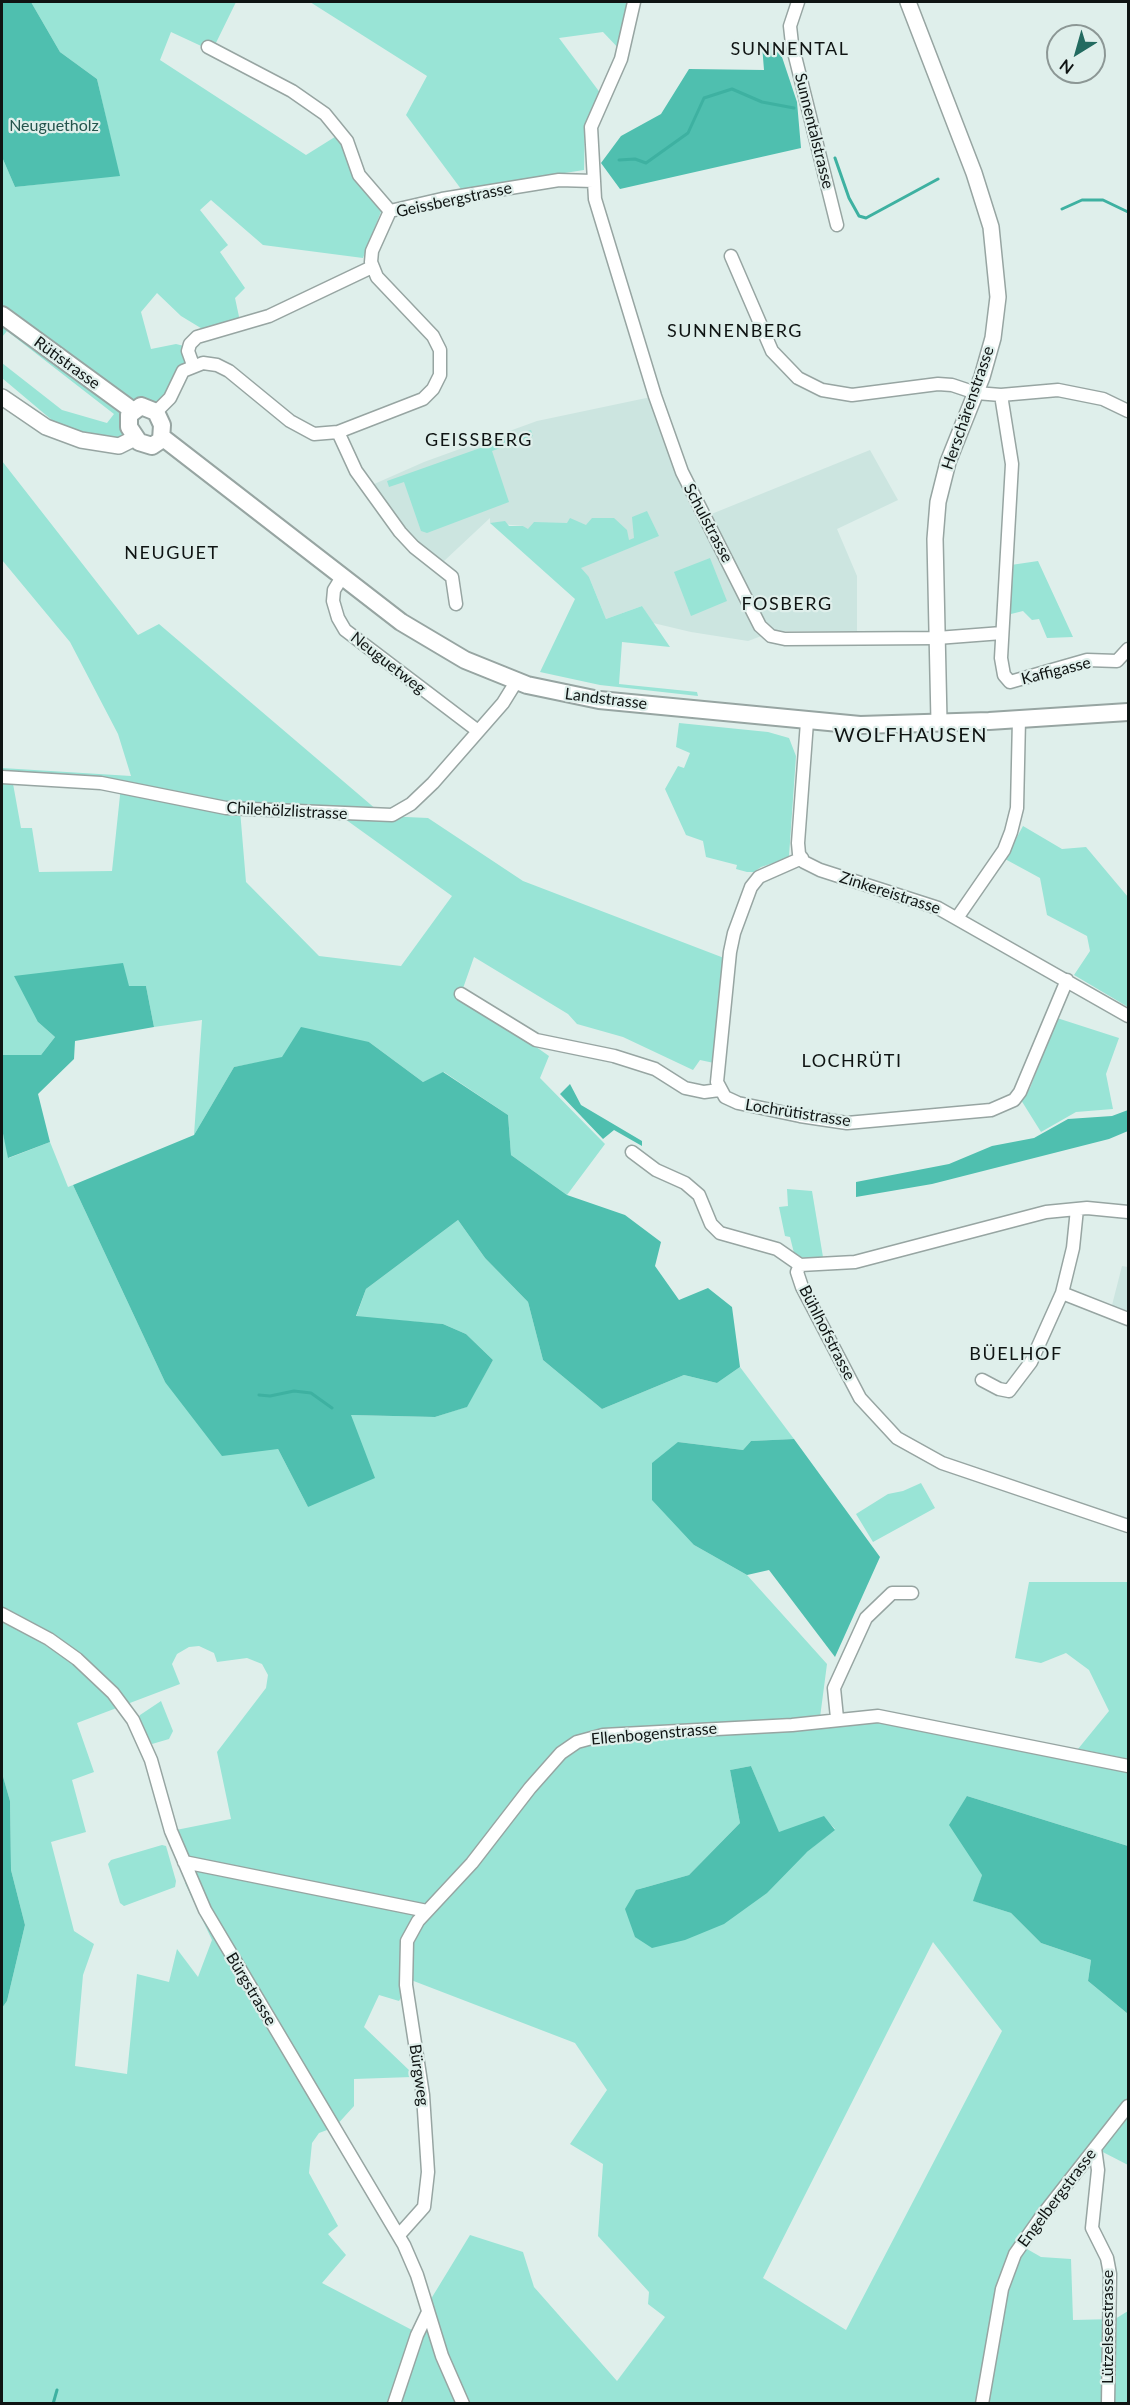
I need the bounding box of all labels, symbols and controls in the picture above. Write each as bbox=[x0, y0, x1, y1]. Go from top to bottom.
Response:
north arrow bbox=[1046, 24, 1106, 84]
district label: SUNNENTAL bbox=[731, 38, 849, 60]
text: N bbox=[1055, 56, 1077, 78]
street label: Sunnentalstrasse bbox=[790, 71, 838, 191]
park label: Neuguetholz bbox=[9, 116, 99, 136]
street label: Geissbergstrasse bbox=[394, 178, 514, 222]
district label: SUNNENBERG bbox=[667, 320, 803, 342]
street label: Rütistrasse bbox=[30, 333, 104, 393]
street label: Herschärenstrasse bbox=[938, 344, 998, 472]
district label: GEISSBERG bbox=[425, 429, 533, 451]
street label: Schulstrasse bbox=[679, 480, 737, 566]
district label: NEUGUET bbox=[124, 542, 220, 564]
district label: FOSBERG bbox=[741, 593, 833, 615]
street label: Neuguetweg bbox=[347, 628, 429, 698]
street label: Kaffigasse bbox=[1019, 653, 1093, 689]
street label: Landstrasse bbox=[564, 684, 648, 714]
district label: WOLFHAUSEN bbox=[834, 724, 988, 748]
street label: Chilehölzlistrasse bbox=[226, 798, 348, 824]
street label: Zinkereistrasse bbox=[837, 868, 943, 918]
district label: LOCHRÜTI bbox=[802, 1050, 902, 1072]
street label: Lochrütistrasse bbox=[744, 1095, 852, 1131]
street label: Bühlhofstrasse bbox=[795, 1282, 859, 1384]
district label: BÜELHOF bbox=[969, 1343, 1063, 1365]
street label: Ellenbogenstrasse bbox=[590, 1719, 718, 1749]
street label: Bürgstrasse bbox=[222, 1949, 280, 2029]
street label: Bürgweg bbox=[405, 2043, 433, 2107]
street label: Engelbergstrasse bbox=[1014, 2145, 1100, 2251]
street label: Lützelseestrasse bbox=[1098, 2270, 1118, 2384]

